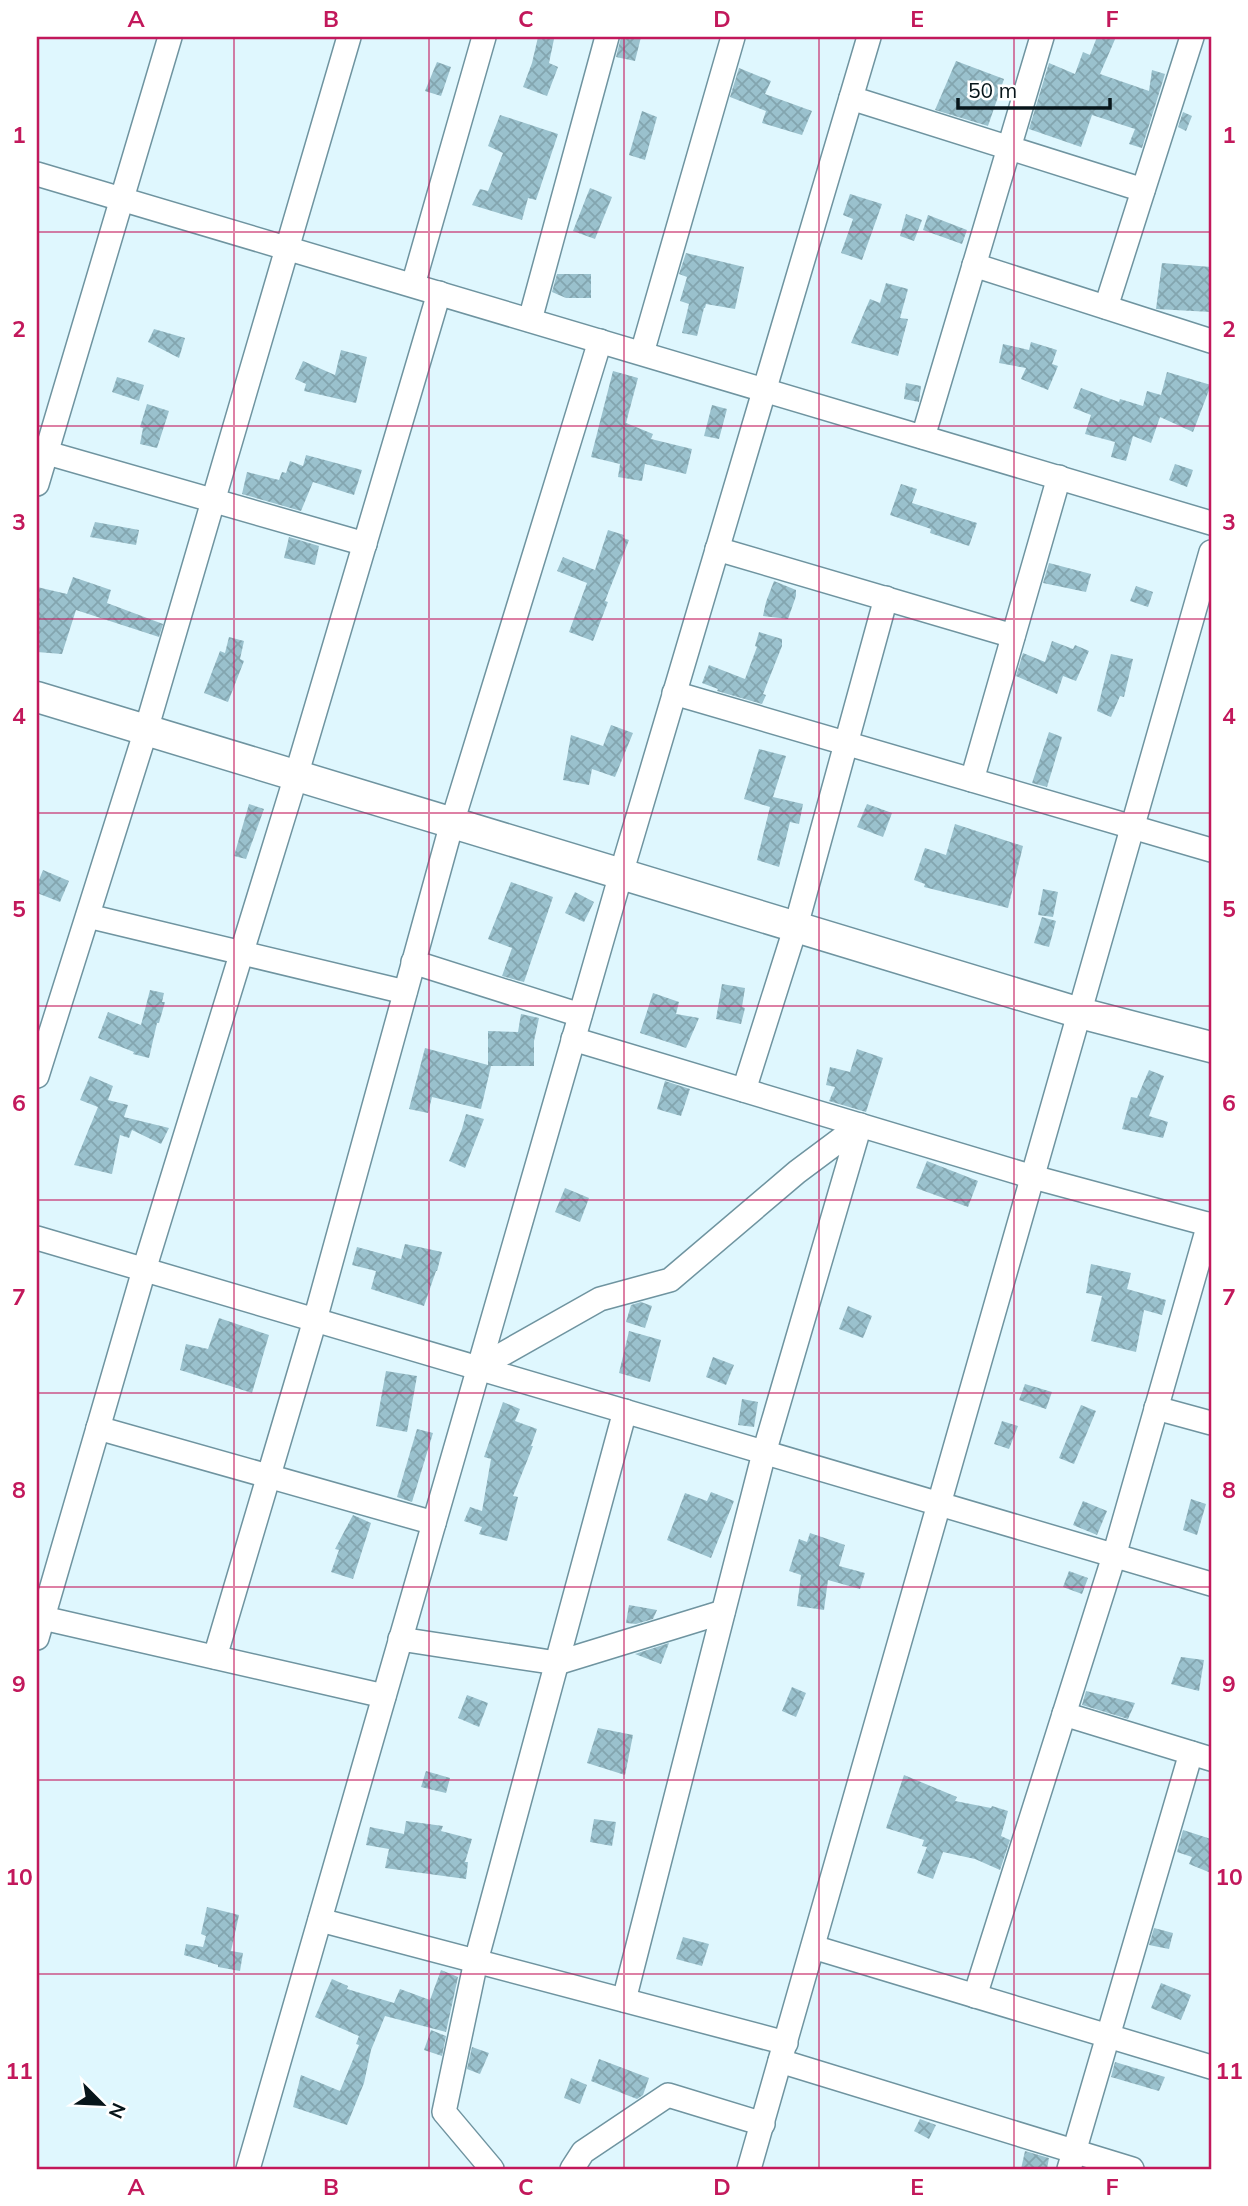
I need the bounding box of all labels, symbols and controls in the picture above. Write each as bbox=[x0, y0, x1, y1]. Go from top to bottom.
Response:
text: A bbox=[127, 4, 145, 33]
text: B bbox=[323, 4, 339, 33]
text: C bbox=[518, 4, 534, 33]
text: D bbox=[713, 4, 731, 33]
text: E bbox=[910, 4, 924, 33]
text: F bbox=[1105, 4, 1119, 33]
scale bar bbox=[958, 66, 1110, 110]
text: 50 m bbox=[968, 77, 1017, 103]
text: 1 bbox=[12, 120, 26, 149]
text: 1 bbox=[1222, 120, 1236, 149]
text: 2 bbox=[12, 314, 26, 343]
text: 2 bbox=[1222, 314, 1236, 343]
text: 3 bbox=[12, 507, 26, 536]
text: 3 bbox=[1222, 507, 1236, 536]
text: 4 bbox=[12, 701, 26, 730]
text: 4 bbox=[1222, 701, 1236, 730]
text: 5 bbox=[12, 894, 26, 923]
text: 5 bbox=[1222, 894, 1236, 923]
text: 6 bbox=[12, 1088, 26, 1117]
text: 6 bbox=[1222, 1088, 1236, 1117]
text: 7 bbox=[12, 1282, 26, 1311]
text: 7 bbox=[1222, 1282, 1236, 1311]
text: 8 bbox=[12, 1475, 26, 1504]
text: 8 bbox=[1222, 1475, 1236, 1504]
text: 9 bbox=[12, 1669, 26, 1698]
text: 9 bbox=[1222, 1669, 1236, 1698]
text: 10 bbox=[5, 1862, 33, 1891]
text: 10 bbox=[1215, 1862, 1243, 1891]
text: 11 bbox=[5, 2056, 33, 2085]
text: 11 bbox=[1215, 2056, 1243, 2085]
north arrow bbox=[66, 2070, 136, 2140]
text: N bbox=[104, 2099, 131, 2122]
text: A bbox=[127, 2172, 145, 2201]
text: B bbox=[323, 2172, 339, 2201]
text: C bbox=[518, 2172, 534, 2201]
text: D bbox=[713, 2172, 731, 2201]
text: E bbox=[910, 2172, 924, 2201]
text: F bbox=[1105, 2172, 1119, 2201]

